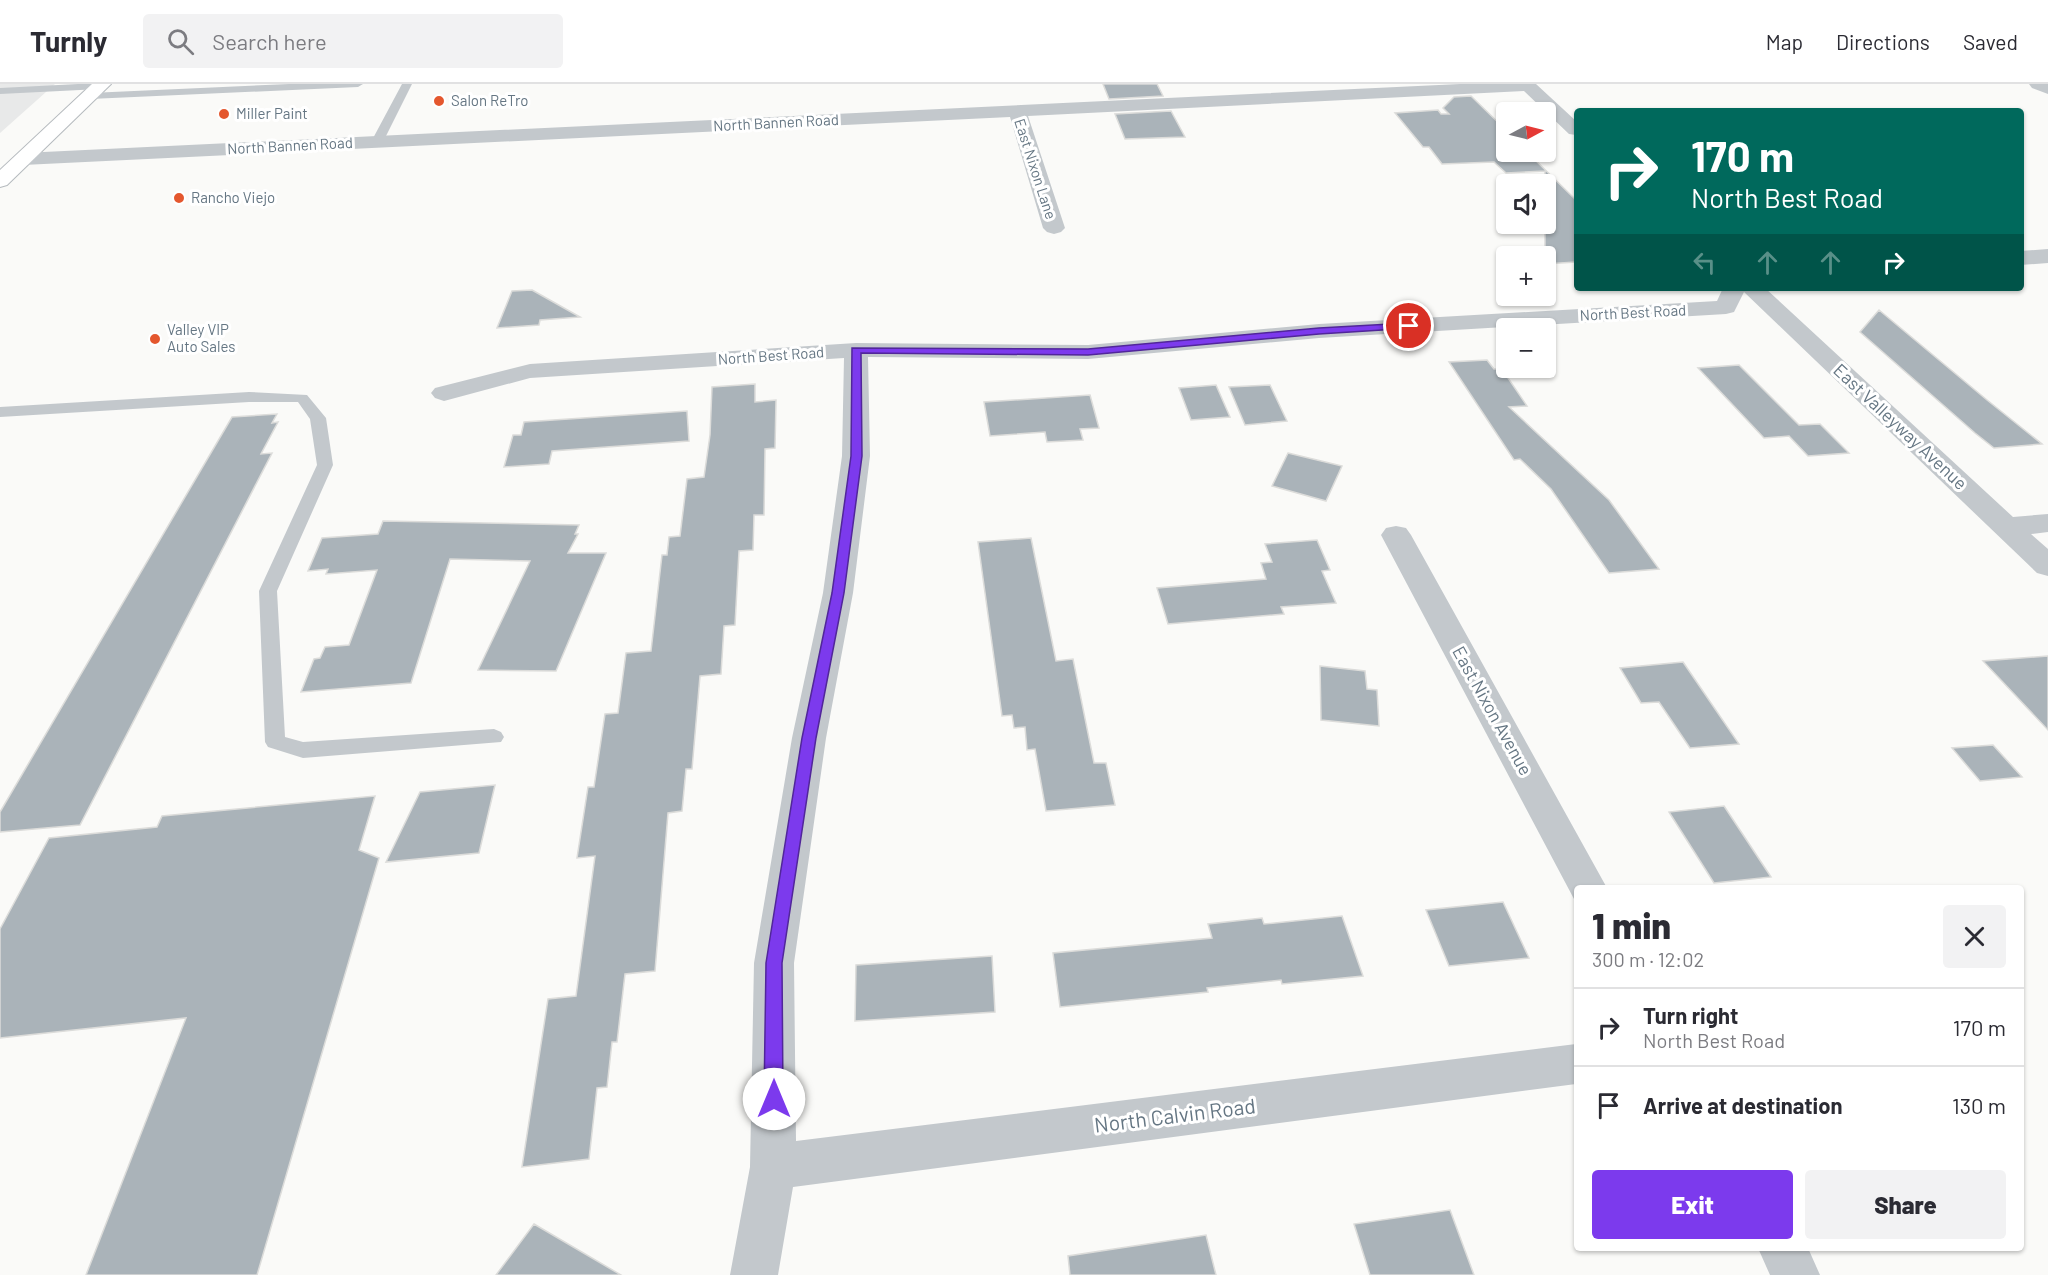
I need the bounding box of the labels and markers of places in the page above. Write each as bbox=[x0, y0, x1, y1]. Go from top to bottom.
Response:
place label: Salon ReTro bbox=[451, 91, 529, 109]
marker: Salon ReTro bbox=[432, 94, 446, 108]
place label: Miller Paint bbox=[236, 104, 308, 122]
marker: Miller Paint bbox=[217, 107, 231, 121]
place label: Rancho Viejo bbox=[191, 188, 275, 206]
marker: Rancho Viejo bbox=[172, 191, 186, 205]
pin bbox=[1383, 300, 1434, 351]
place label: Valley VIP Auto Sales bbox=[167, 320, 235, 355]
marker: Valley VIP Auto Sales bbox=[148, 332, 162, 346]

